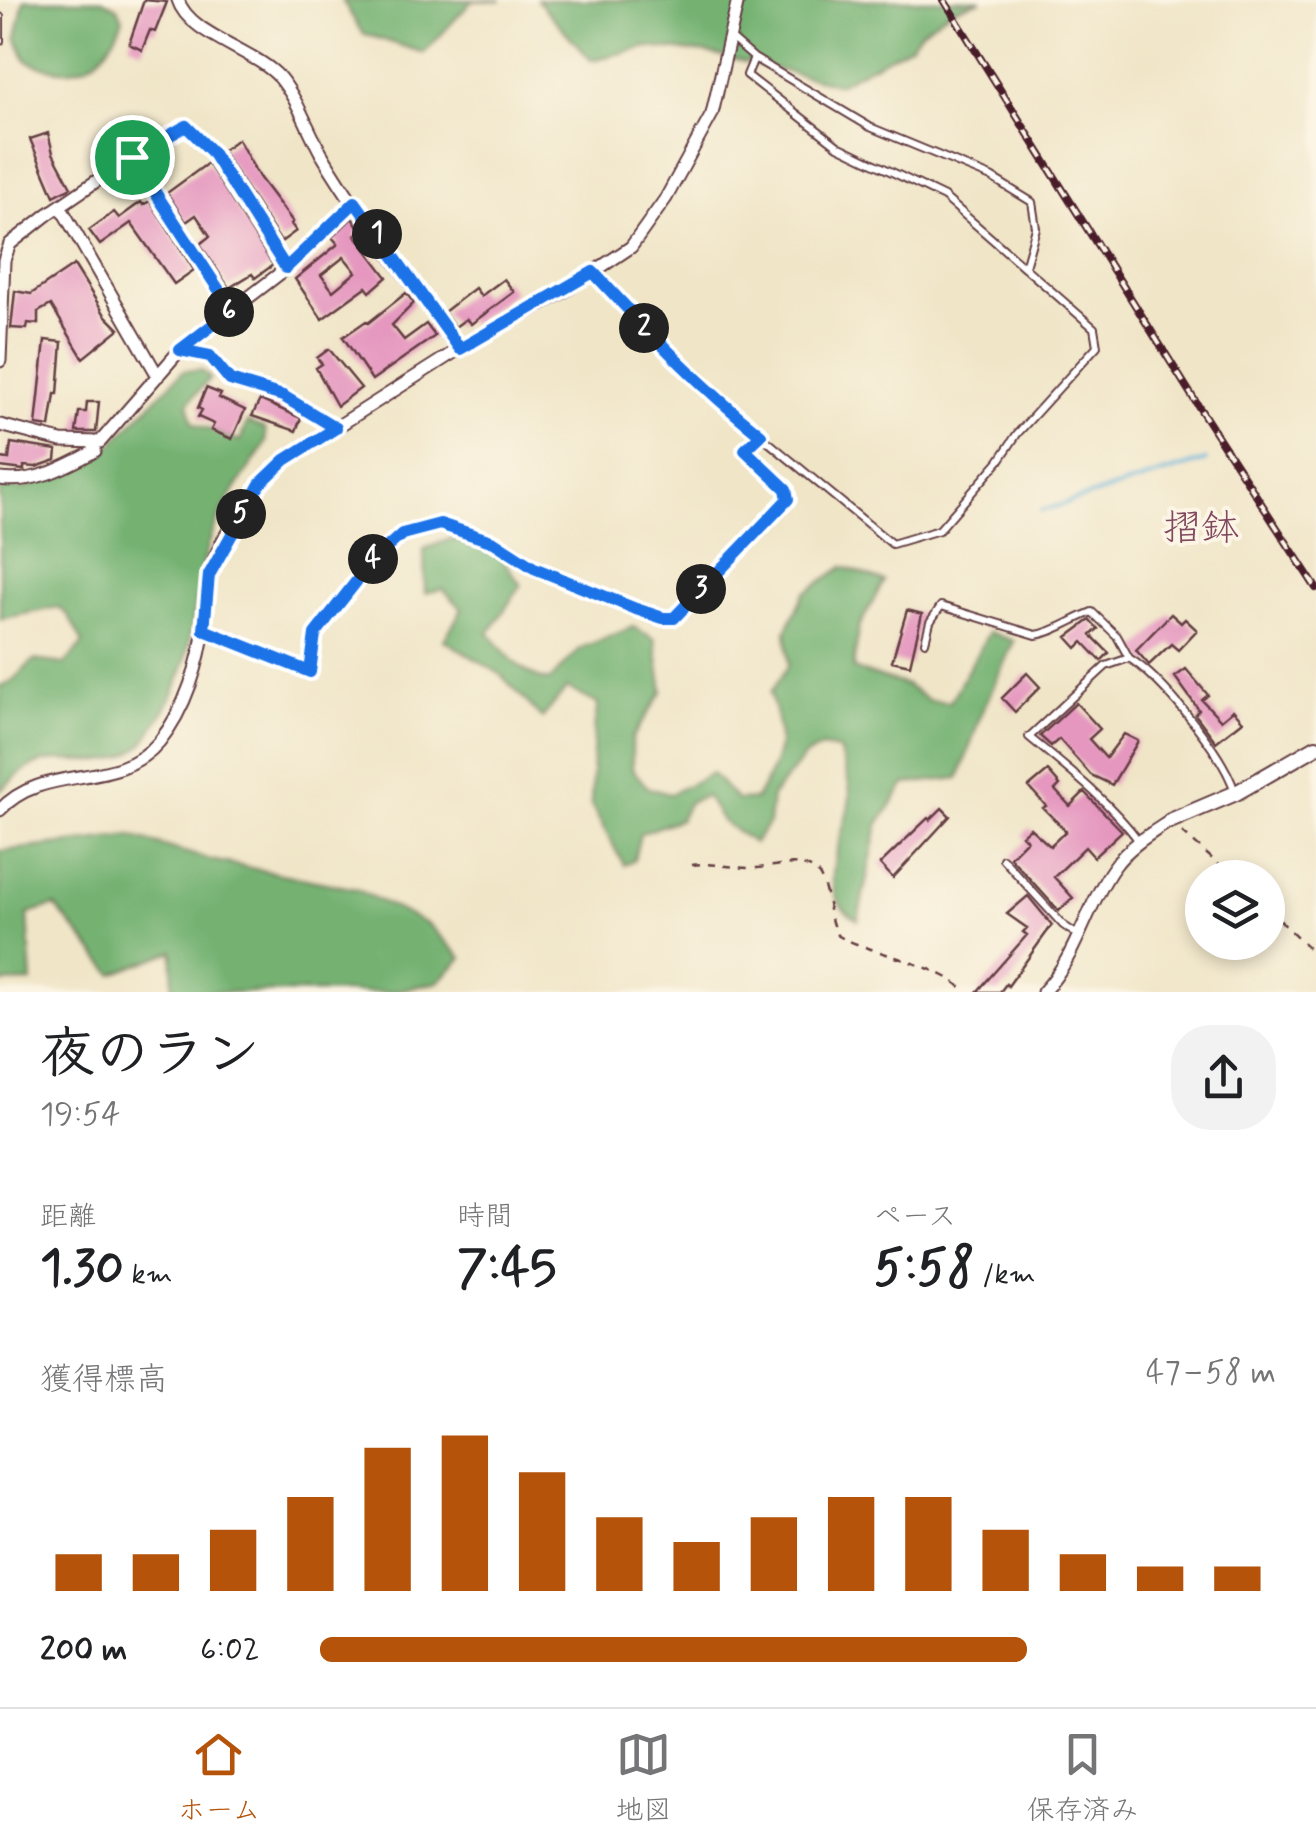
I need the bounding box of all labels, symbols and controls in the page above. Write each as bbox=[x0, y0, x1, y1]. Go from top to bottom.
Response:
pin bbox=[90, 115, 175, 200]
icon: arrive bbox=[105, 130, 160, 185]
pin: 1 bbox=[352, 209, 402, 259]
text: 1 bbox=[371, 215, 383, 252]
pin: 6 bbox=[204, 287, 254, 337]
text: 6 bbox=[222, 293, 236, 330]
pin: 2 bbox=[619, 303, 669, 353]
text: 2 bbox=[637, 309, 651, 346]
pin: 5 bbox=[216, 489, 266, 539]
text: 5 bbox=[233, 495, 249, 532]
district label: 摺鉢 bbox=[1163, 505, 1239, 554]
pin: 4 bbox=[348, 534, 398, 584]
text: 4 bbox=[365, 540, 381, 577]
pin: 3 bbox=[676, 564, 726, 614]
text: 3 bbox=[695, 570, 707, 607]
map controls bbox=[1185, 860, 1285, 960]
button: layers bbox=[1185, 860, 1285, 960]
text: 夜のラン bbox=[40, 1020, 260, 1092]
button: share bbox=[1171, 1025, 1276, 1130]
text: 19:54 bbox=[40, 1094, 121, 1136]
text: 距離 bbox=[40, 1199, 96, 1236]
text: 時間 bbox=[457, 1199, 513, 1236]
text: ペース bbox=[874, 1199, 956, 1236]
text: 1.30 bbox=[40, 1236, 124, 1302]
text: 7:45 bbox=[457, 1236, 556, 1302]
text: 5:58 bbox=[874, 1236, 975, 1302]
text: km bbox=[124, 1257, 172, 1294]
text: /km bbox=[975, 1257, 1035, 1294]
text: 47–58 m bbox=[1146, 1352, 1276, 1394]
text: 獲得標高 bbox=[40, 1359, 168, 1401]
text: 200 m bbox=[40, 1629, 127, 1671]
text: 6:02 bbox=[200, 1629, 260, 1671]
tab: ホーム bbox=[178, 1727, 260, 1830]
tab: 地図 bbox=[615, 1727, 671, 1830]
tab: 保存済み bbox=[1026, 1727, 1138, 1830]

